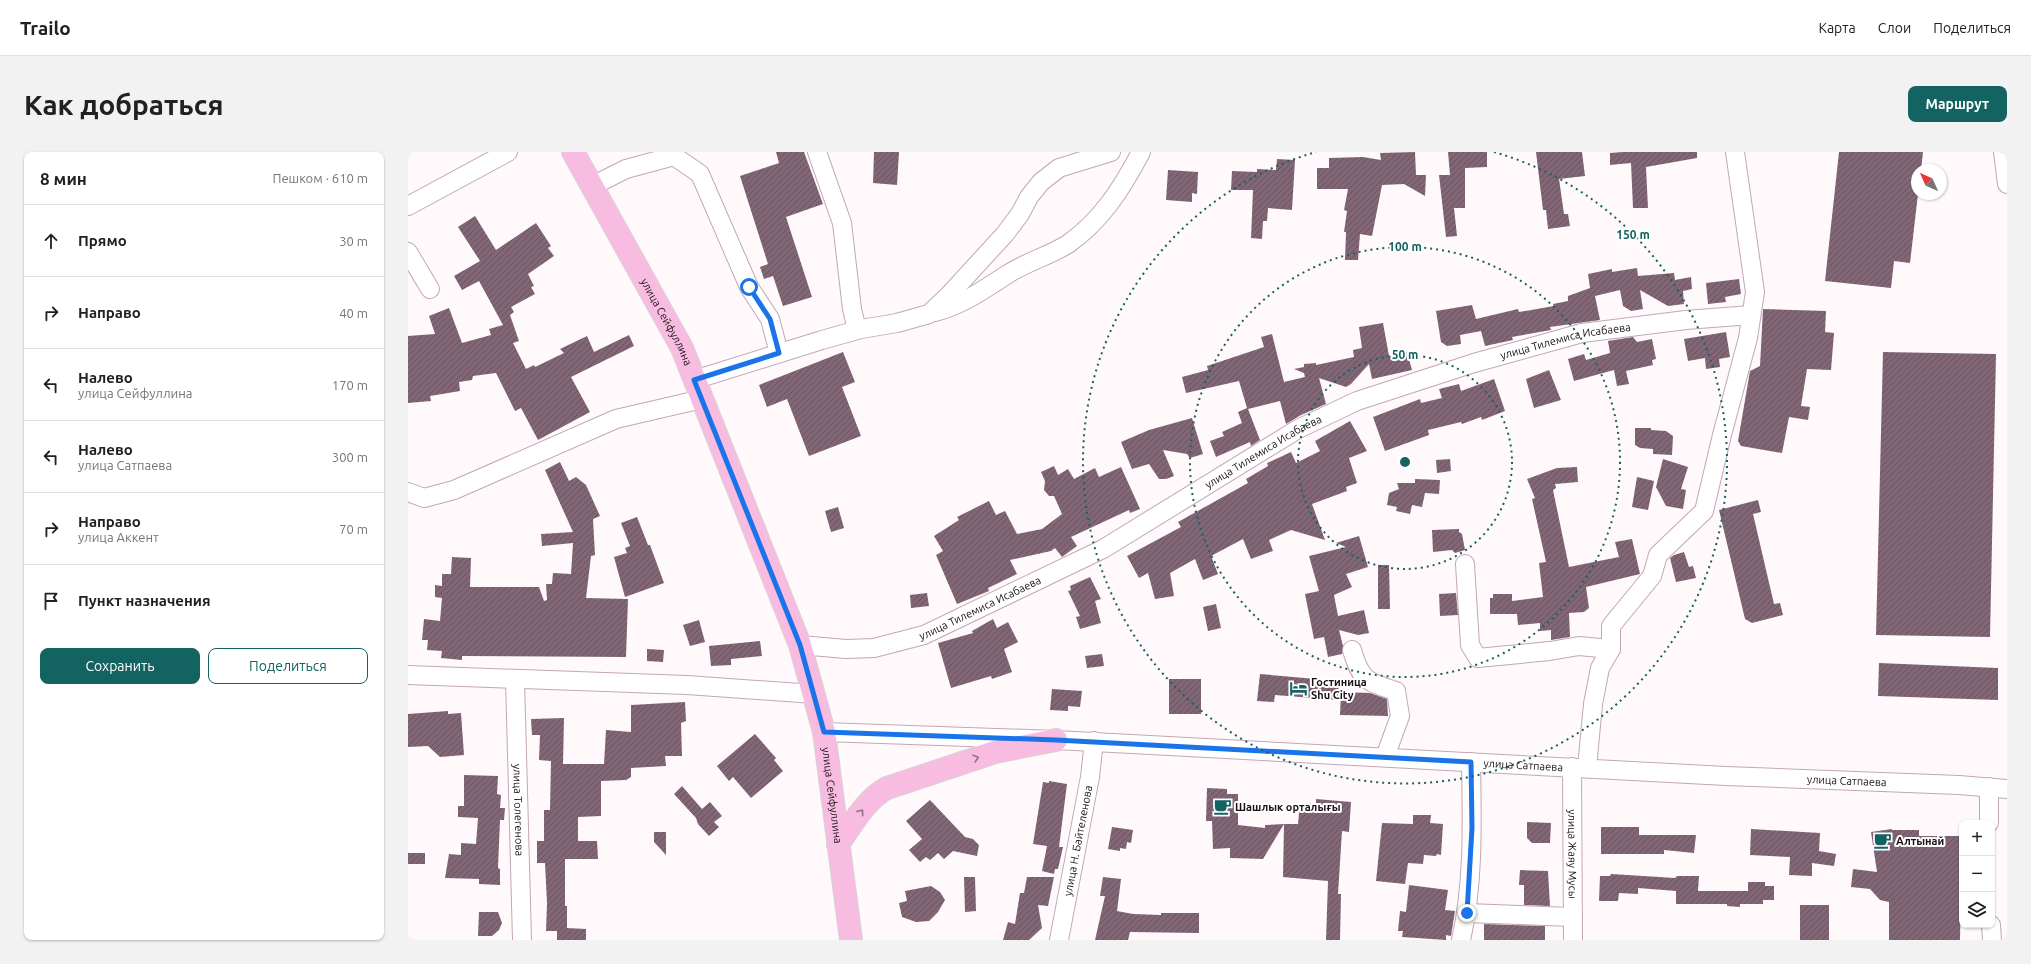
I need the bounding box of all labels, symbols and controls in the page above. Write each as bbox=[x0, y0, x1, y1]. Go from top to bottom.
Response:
text: Trailo bbox=[20, 17, 71, 39]
text: Карта bbox=[1818, 20, 1856, 36]
text: Слои bbox=[1878, 20, 1911, 36]
text: Поделиться bbox=[1933, 20, 2011, 36]
button: Маршрут bbox=[1908, 86, 2007, 122]
text: Как добраться bbox=[24, 89, 223, 120]
north arrow bbox=[1911, 164, 1947, 200]
text: 8 мин bbox=[40, 169, 87, 188]
text: Пешком · 610 m bbox=[272, 171, 368, 185]
text: 150 m bbox=[1616, 228, 1650, 241]
icon: ahead bbox=[40, 230, 62, 252]
text: Прямо bbox=[78, 232, 127, 249]
text: 30 m bbox=[339, 234, 368, 248]
text: 100 m bbox=[1388, 240, 1422, 253]
street label: улица Сейфуллина bbox=[638, 276, 694, 367]
route start bbox=[740, 278, 758, 296]
icon: right bbox=[40, 302, 62, 324]
text: Направо bbox=[78, 304, 141, 321]
text: 40 m bbox=[339, 306, 368, 320]
street label: улица Тилемиса Исабаева bbox=[1499, 321, 1631, 361]
text: 50 m bbox=[1392, 348, 1418, 361]
text: Налево bbox=[78, 369, 133, 386]
icon: left bbox=[40, 374, 62, 396]
text: 170 m bbox=[332, 378, 368, 392]
text: улица Сейфуллина bbox=[78, 386, 192, 400]
street label: улица Тилемиса Исабаева bbox=[1203, 413, 1324, 491]
text: Налево bbox=[78, 441, 133, 458]
icon: left bbox=[40, 446, 62, 468]
text: 300 m bbox=[332, 450, 368, 464]
centre of rings bbox=[1398, 455, 1412, 469]
text: улица Сатпаева bbox=[78, 458, 172, 472]
text: Направо bbox=[78, 513, 141, 530]
icon: right bbox=[40, 518, 62, 540]
text: 70 m bbox=[339, 522, 368, 536]
text: улица Аккент bbox=[78, 530, 159, 544]
street label: улица Тилемиса Исабаева bbox=[918, 574, 1043, 642]
icon: arrive bbox=[40, 590, 62, 612]
text: Пункт назначения bbox=[78, 592, 211, 609]
button: Сохранить bbox=[40, 648, 200, 684]
button: Поделиться bbox=[208, 648, 368, 684]
place label: Гостиница Shu City bbox=[1311, 676, 1367, 701]
hotel icon: Гостиница Shu City bbox=[1288, 678, 1308, 698]
street label: улица Сейфуллина bbox=[820, 747, 844, 844]
one-way arrow bbox=[973, 754, 980, 763]
street label: улица Сатпаева bbox=[1483, 757, 1563, 773]
street label: улица Толегенова bbox=[511, 764, 526, 856]
street label: улица Сатпаева bbox=[1807, 773, 1887, 788]
street label: улица Н. Байтеленова bbox=[1061, 784, 1094, 897]
cafe icon: Шашлык орталығы bbox=[1212, 797, 1232, 817]
place label: Шашлык орталығы bbox=[1235, 801, 1341, 813]
one-way arrow bbox=[856, 809, 864, 816]
street label: улица Жаяу Мусы bbox=[1566, 809, 1579, 899]
map controls bbox=[1959, 820, 1995, 928]
button: + bbox=[1959, 820, 1995, 856]
cafe icon: Алтынай bbox=[1873, 831, 1893, 851]
place label: Алтынай bbox=[1896, 835, 1944, 847]
button: − bbox=[1959, 856, 1995, 892]
button: layers bbox=[1959, 892, 1995, 928]
route end bbox=[1458, 904, 1476, 922]

